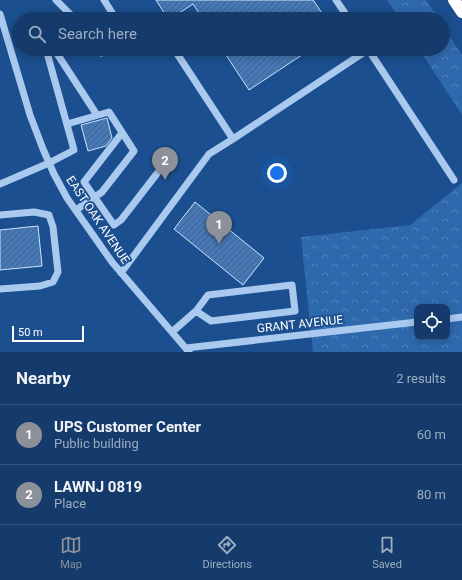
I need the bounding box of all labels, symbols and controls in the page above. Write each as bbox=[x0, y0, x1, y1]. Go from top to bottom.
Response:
search box bbox=[12, 12, 450, 56]
icon: search bbox=[26, 23, 48, 45]
text: Search here bbox=[58, 25, 137, 43]
pin: 2 bbox=[152, 147, 178, 180]
your location bbox=[267, 163, 287, 183]
street label: EAST OAK AVENUE bbox=[63, 173, 133, 267]
pin: 1 bbox=[206, 211, 232, 244]
map controls bbox=[414, 304, 450, 340]
button: locate bbox=[414, 304, 450, 340]
street label: GRANT AVENUE bbox=[256, 312, 344, 335]
scale bar bbox=[12, 324, 84, 343]
text: 50 m bbox=[18, 326, 43, 339]
text: Nearby bbox=[16, 368, 71, 388]
text: 2 results bbox=[396, 371, 446, 386]
text: UPS Customer Center bbox=[54, 418, 201, 436]
text: 1 bbox=[25, 427, 33, 442]
text: 60 m bbox=[417, 427, 446, 442]
text: Public building bbox=[54, 436, 139, 451]
text: LAWNJ 0819 bbox=[54, 478, 142, 496]
text: 2 bbox=[25, 487, 33, 502]
text: 80 m bbox=[417, 487, 446, 502]
text: Place bbox=[54, 496, 86, 511]
tab: Map bbox=[60, 534, 82, 571]
tab: Directions bbox=[202, 534, 252, 571]
tab: Saved bbox=[372, 534, 402, 571]

